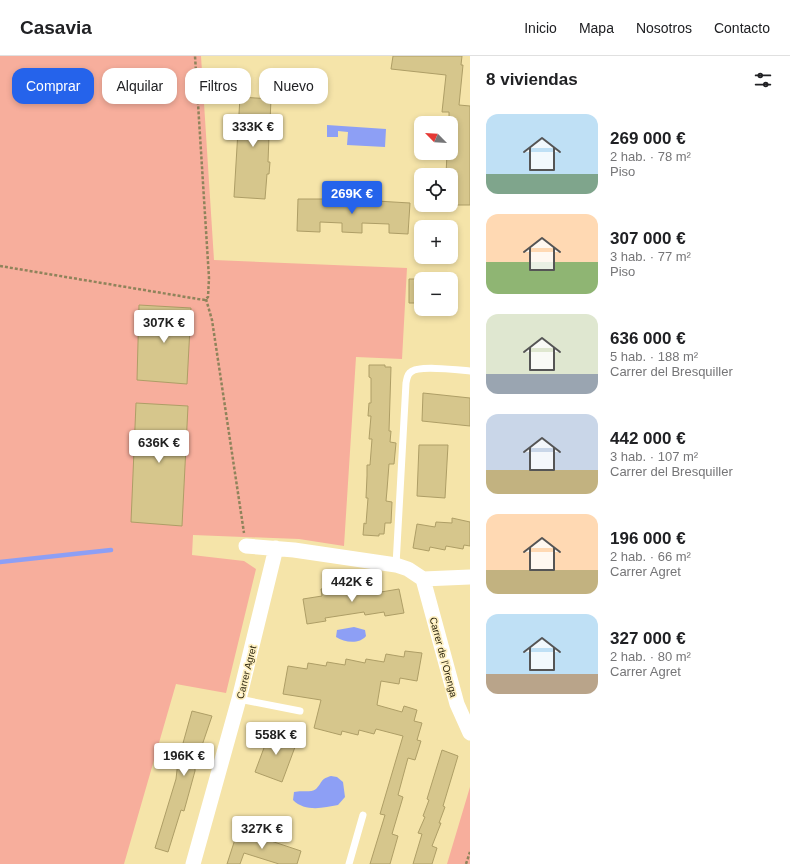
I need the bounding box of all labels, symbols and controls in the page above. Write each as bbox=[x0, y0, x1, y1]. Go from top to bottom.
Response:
text: Casavia bbox=[20, 17, 92, 38]
text: Inicio bbox=[524, 20, 557, 36]
text: Mapa bbox=[579, 20, 614, 36]
text: Nosotros bbox=[636, 20, 692, 36]
text: Contacto bbox=[714, 20, 770, 36]
chip: Comprar bbox=[12, 68, 94, 104]
chip: Alquilar bbox=[102, 68, 177, 104]
chip: Filtros bbox=[185, 68, 251, 104]
chip: Nuevo bbox=[259, 68, 328, 104]
icon: filters bbox=[752, 69, 774, 91]
text: 8 viviendas bbox=[486, 70, 578, 89]
pin: 333K € bbox=[220, 114, 286, 148]
north arrow bbox=[414, 116, 458, 160]
map controls bbox=[414, 116, 458, 316]
text: 333K € bbox=[232, 119, 274, 134]
text: 269 000 € bbox=[610, 129, 686, 148]
icon: home bbox=[518, 130, 566, 178]
text: 2 hab. · 78 m² bbox=[610, 149, 691, 164]
text: Piso bbox=[610, 164, 635, 179]
button: locate bbox=[414, 168, 458, 212]
pin: 269K € bbox=[319, 181, 385, 215]
text: 269K € bbox=[331, 186, 373, 201]
button: + bbox=[414, 220, 458, 264]
text: 307 000 € bbox=[610, 229, 686, 248]
icon: home bbox=[518, 230, 566, 278]
text: 3 hab. · 77 m² bbox=[610, 249, 691, 264]
text: Piso bbox=[610, 264, 635, 279]
button: − bbox=[414, 272, 458, 316]
pin: 307K € bbox=[131, 310, 197, 344]
text: 307K € bbox=[143, 315, 185, 330]
text: 636 000 € bbox=[610, 329, 686, 348]
icon: home bbox=[518, 330, 566, 378]
text: 5 hab. · 188 m² bbox=[610, 349, 698, 364]
text: Carrer del Bresquiller bbox=[610, 364, 733, 379]
text: 442 000 € bbox=[610, 429, 686, 448]
pin: 636K € bbox=[126, 430, 192, 464]
icon: home bbox=[518, 430, 566, 478]
text: 636K € bbox=[138, 435, 180, 450]
text: 3 hab. · 107 m² bbox=[610, 449, 698, 464]
text: Carrer del Bresquiller bbox=[610, 464, 733, 479]
text: 196 000 € bbox=[610, 529, 686, 548]
icon: home bbox=[518, 530, 566, 578]
text: 2 hab. · 66 m² bbox=[610, 549, 691, 564]
text: Carrer Agret bbox=[610, 564, 681, 579]
pin: 442K € bbox=[319, 569, 385, 603]
text: 442K € bbox=[331, 574, 373, 589]
street label: Carrer de l'Orenga bbox=[428, 616, 460, 699]
text: 327 000 € bbox=[610, 629, 686, 648]
icon: home bbox=[518, 630, 566, 678]
street label: Carrer Agret bbox=[235, 644, 258, 700]
text: 2 hab. · 80 m² bbox=[610, 649, 691, 664]
text: Carrer Agret bbox=[610, 664, 681, 679]
pin: 558K € bbox=[243, 722, 309, 756]
text: 558K € bbox=[255, 727, 297, 742]
pin: 196K € bbox=[151, 743, 217, 777]
text: 196K € bbox=[163, 748, 205, 763]
pin: 327K € bbox=[229, 816, 295, 850]
text: 327K € bbox=[241, 821, 283, 836]

